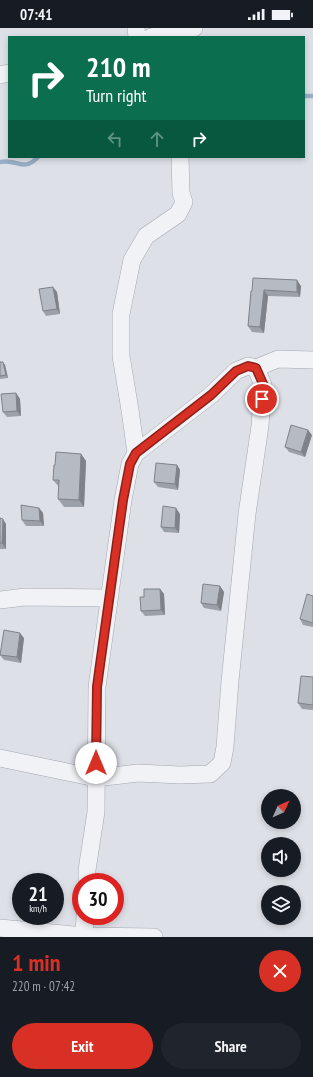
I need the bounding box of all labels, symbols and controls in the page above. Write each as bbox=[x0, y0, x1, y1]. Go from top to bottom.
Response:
text: 07:41 bbox=[20, 5, 52, 24]
text: 210 m bbox=[86, 48, 150, 85]
icon: right bbox=[20, 52, 72, 104]
text: Turn right bbox=[86, 84, 146, 107]
icon: left bbox=[104, 128, 126, 150]
icon: ahead bbox=[146, 128, 168, 150]
icon: right bbox=[188, 128, 210, 150]
pin bbox=[245, 382, 279, 416]
icon: arrive bbox=[251, 388, 273, 410]
position arrow bbox=[75, 742, 117, 784]
north arrow bbox=[261, 789, 301, 829]
map controls bbox=[261, 789, 301, 925]
button: sound bbox=[261, 837, 301, 877]
speed limit sign: 30 bbox=[72, 873, 124, 925]
text: 21 bbox=[28, 881, 48, 907]
button: layers bbox=[261, 885, 301, 925]
text: km/h bbox=[29, 902, 47, 915]
text: 1 min bbox=[12, 947, 60, 978]
button: close bbox=[259, 950, 301, 992]
text: 220 m · 07:42 bbox=[12, 978, 75, 995]
button: Exit bbox=[12, 1023, 153, 1069]
button: Share bbox=[161, 1023, 301, 1069]

